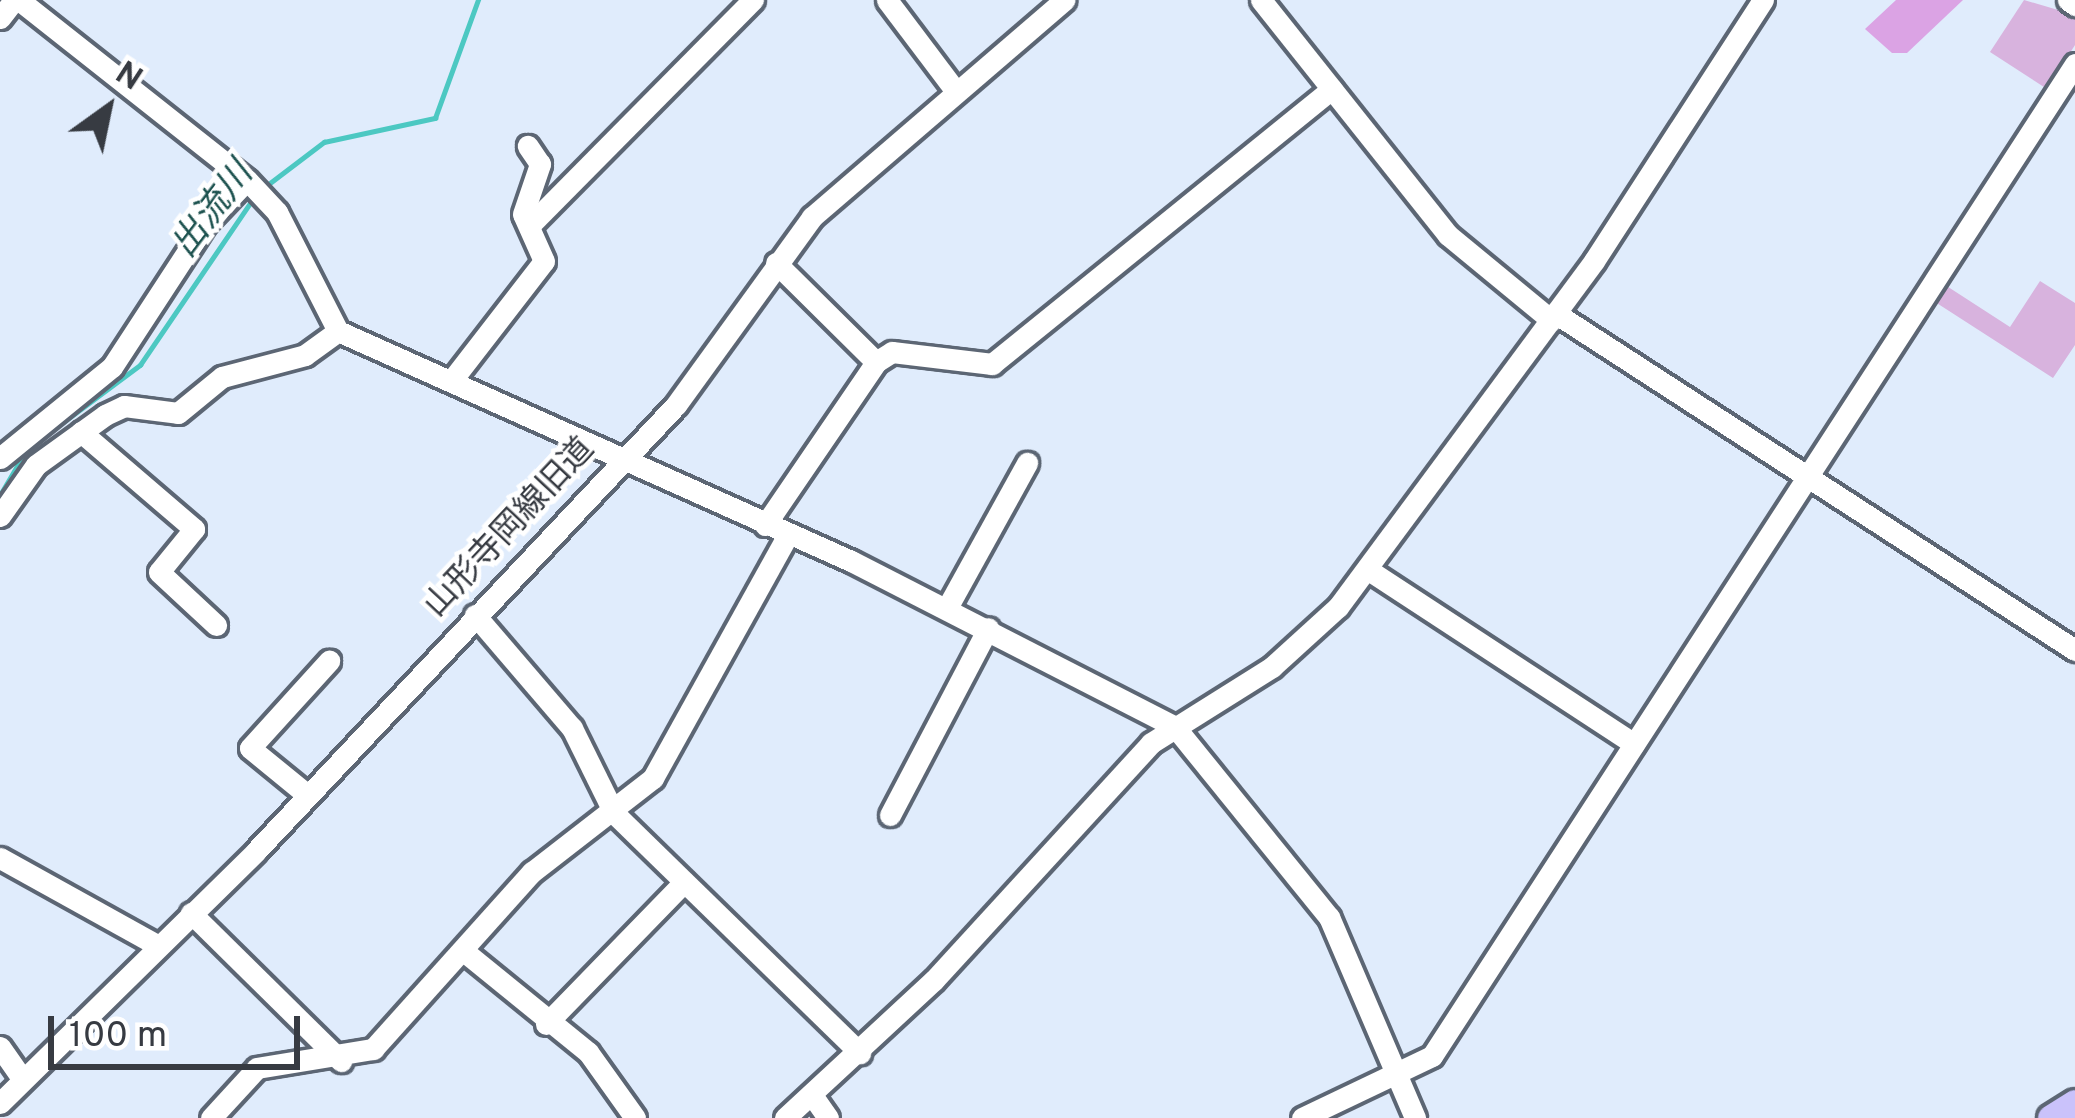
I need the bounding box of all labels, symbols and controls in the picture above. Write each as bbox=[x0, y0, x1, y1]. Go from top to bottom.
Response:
north arrow bbox=[48, 48, 168, 168]
text: N bbox=[106, 54, 149, 102]
water label: 出流川 bbox=[164, 155, 264, 267]
street label: 山形寺岡線旧道 bbox=[418, 431, 604, 627]
scale bar bbox=[54, 992, 306, 1066]
text: 100 m bbox=[69, 1014, 167, 1060]

